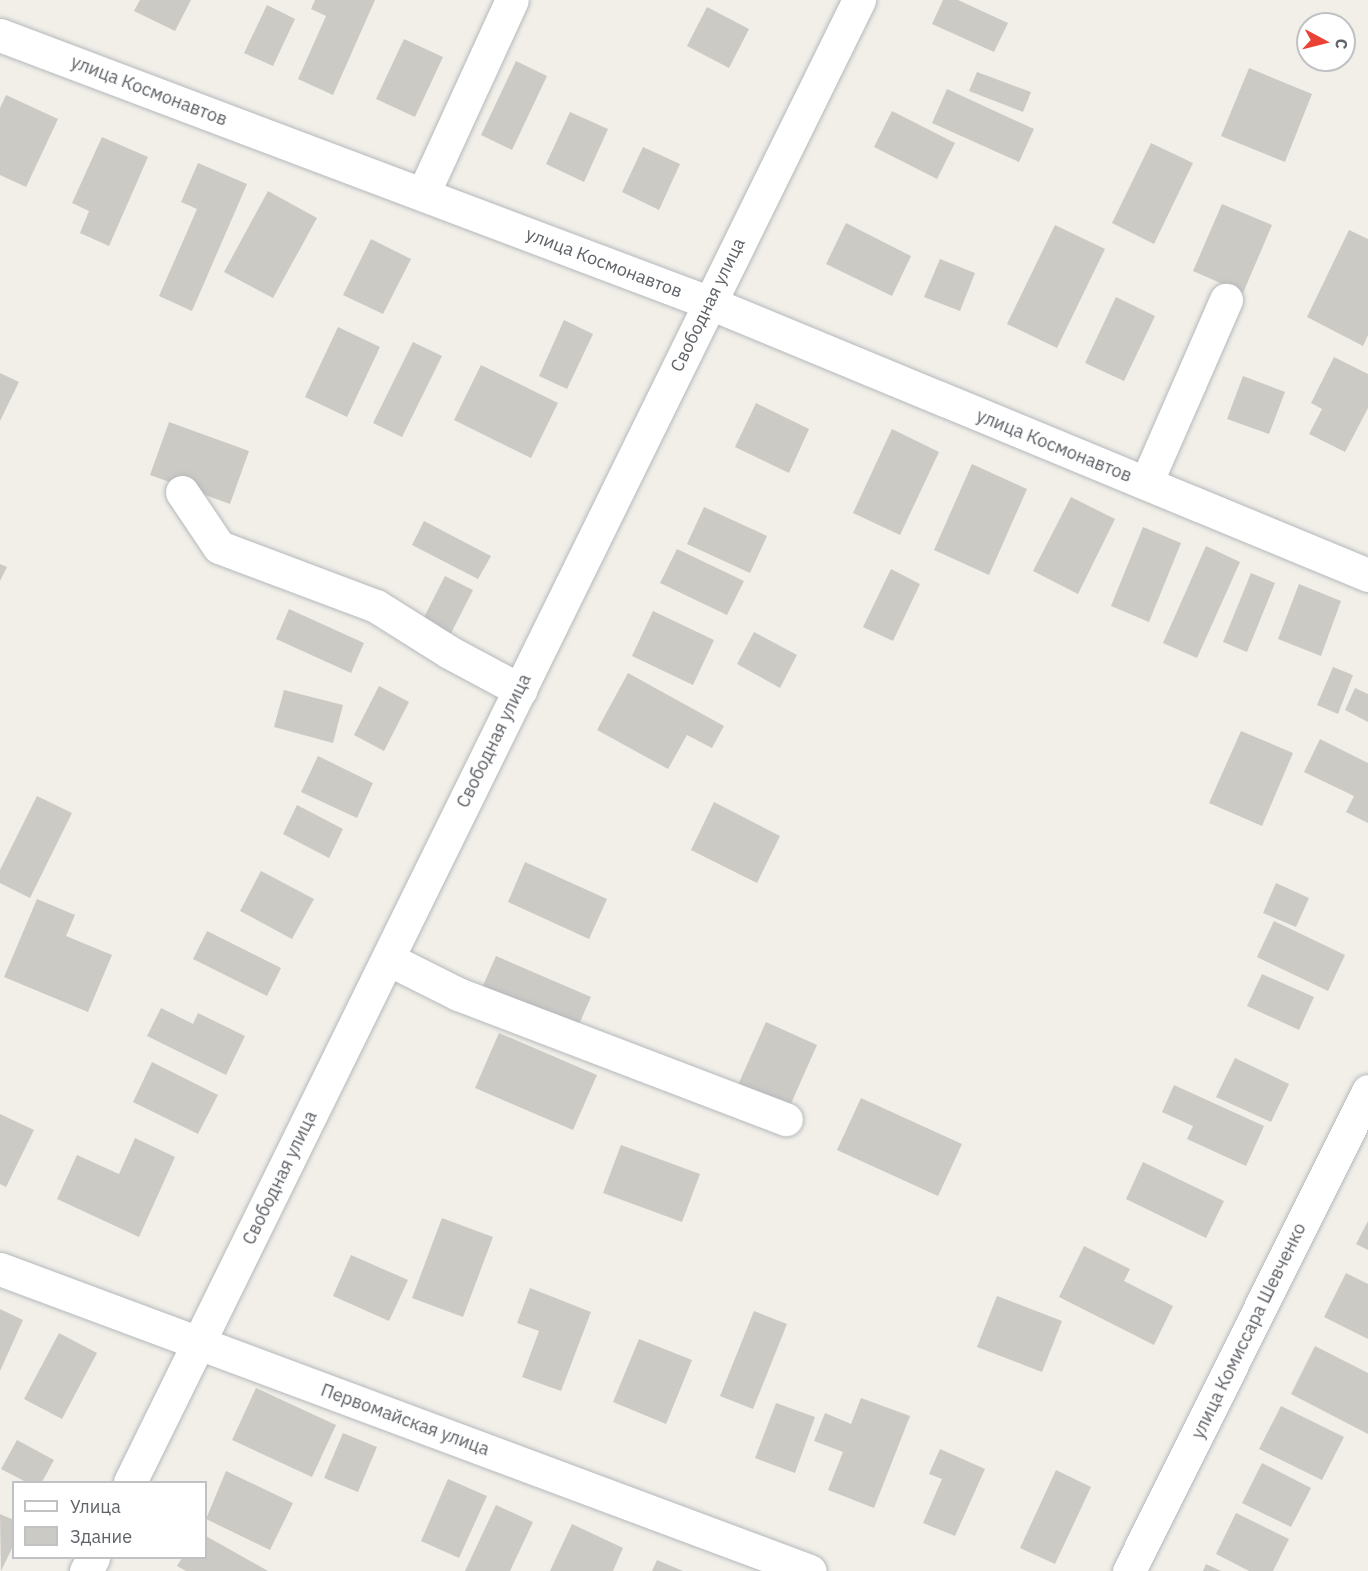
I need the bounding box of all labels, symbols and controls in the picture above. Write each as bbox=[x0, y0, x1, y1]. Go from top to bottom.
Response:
north arrow bbox=[1296, 12, 1356, 72]
text: С bbox=[1331, 38, 1352, 50]
street label: улица Космонавтов bbox=[68, 51, 230, 131]
street label: улица Космонавтов bbox=[523, 223, 685, 303]
street label: Свободная улица bbox=[666, 235, 750, 375]
street label: улица Космонавтов bbox=[973, 405, 1135, 487]
street label: Свободная улица bbox=[452, 671, 536, 811]
street label: Свободная улица bbox=[238, 1108, 322, 1248]
street label: улица Комиссара Шевченко bbox=[1187, 1220, 1311, 1442]
street label: Первомайская улица bbox=[318, 1379, 492, 1461]
legend bbox=[12, 1481, 207, 1559]
text: Улица bbox=[70, 1495, 121, 1518]
text: Здание bbox=[70, 1525, 132, 1548]

